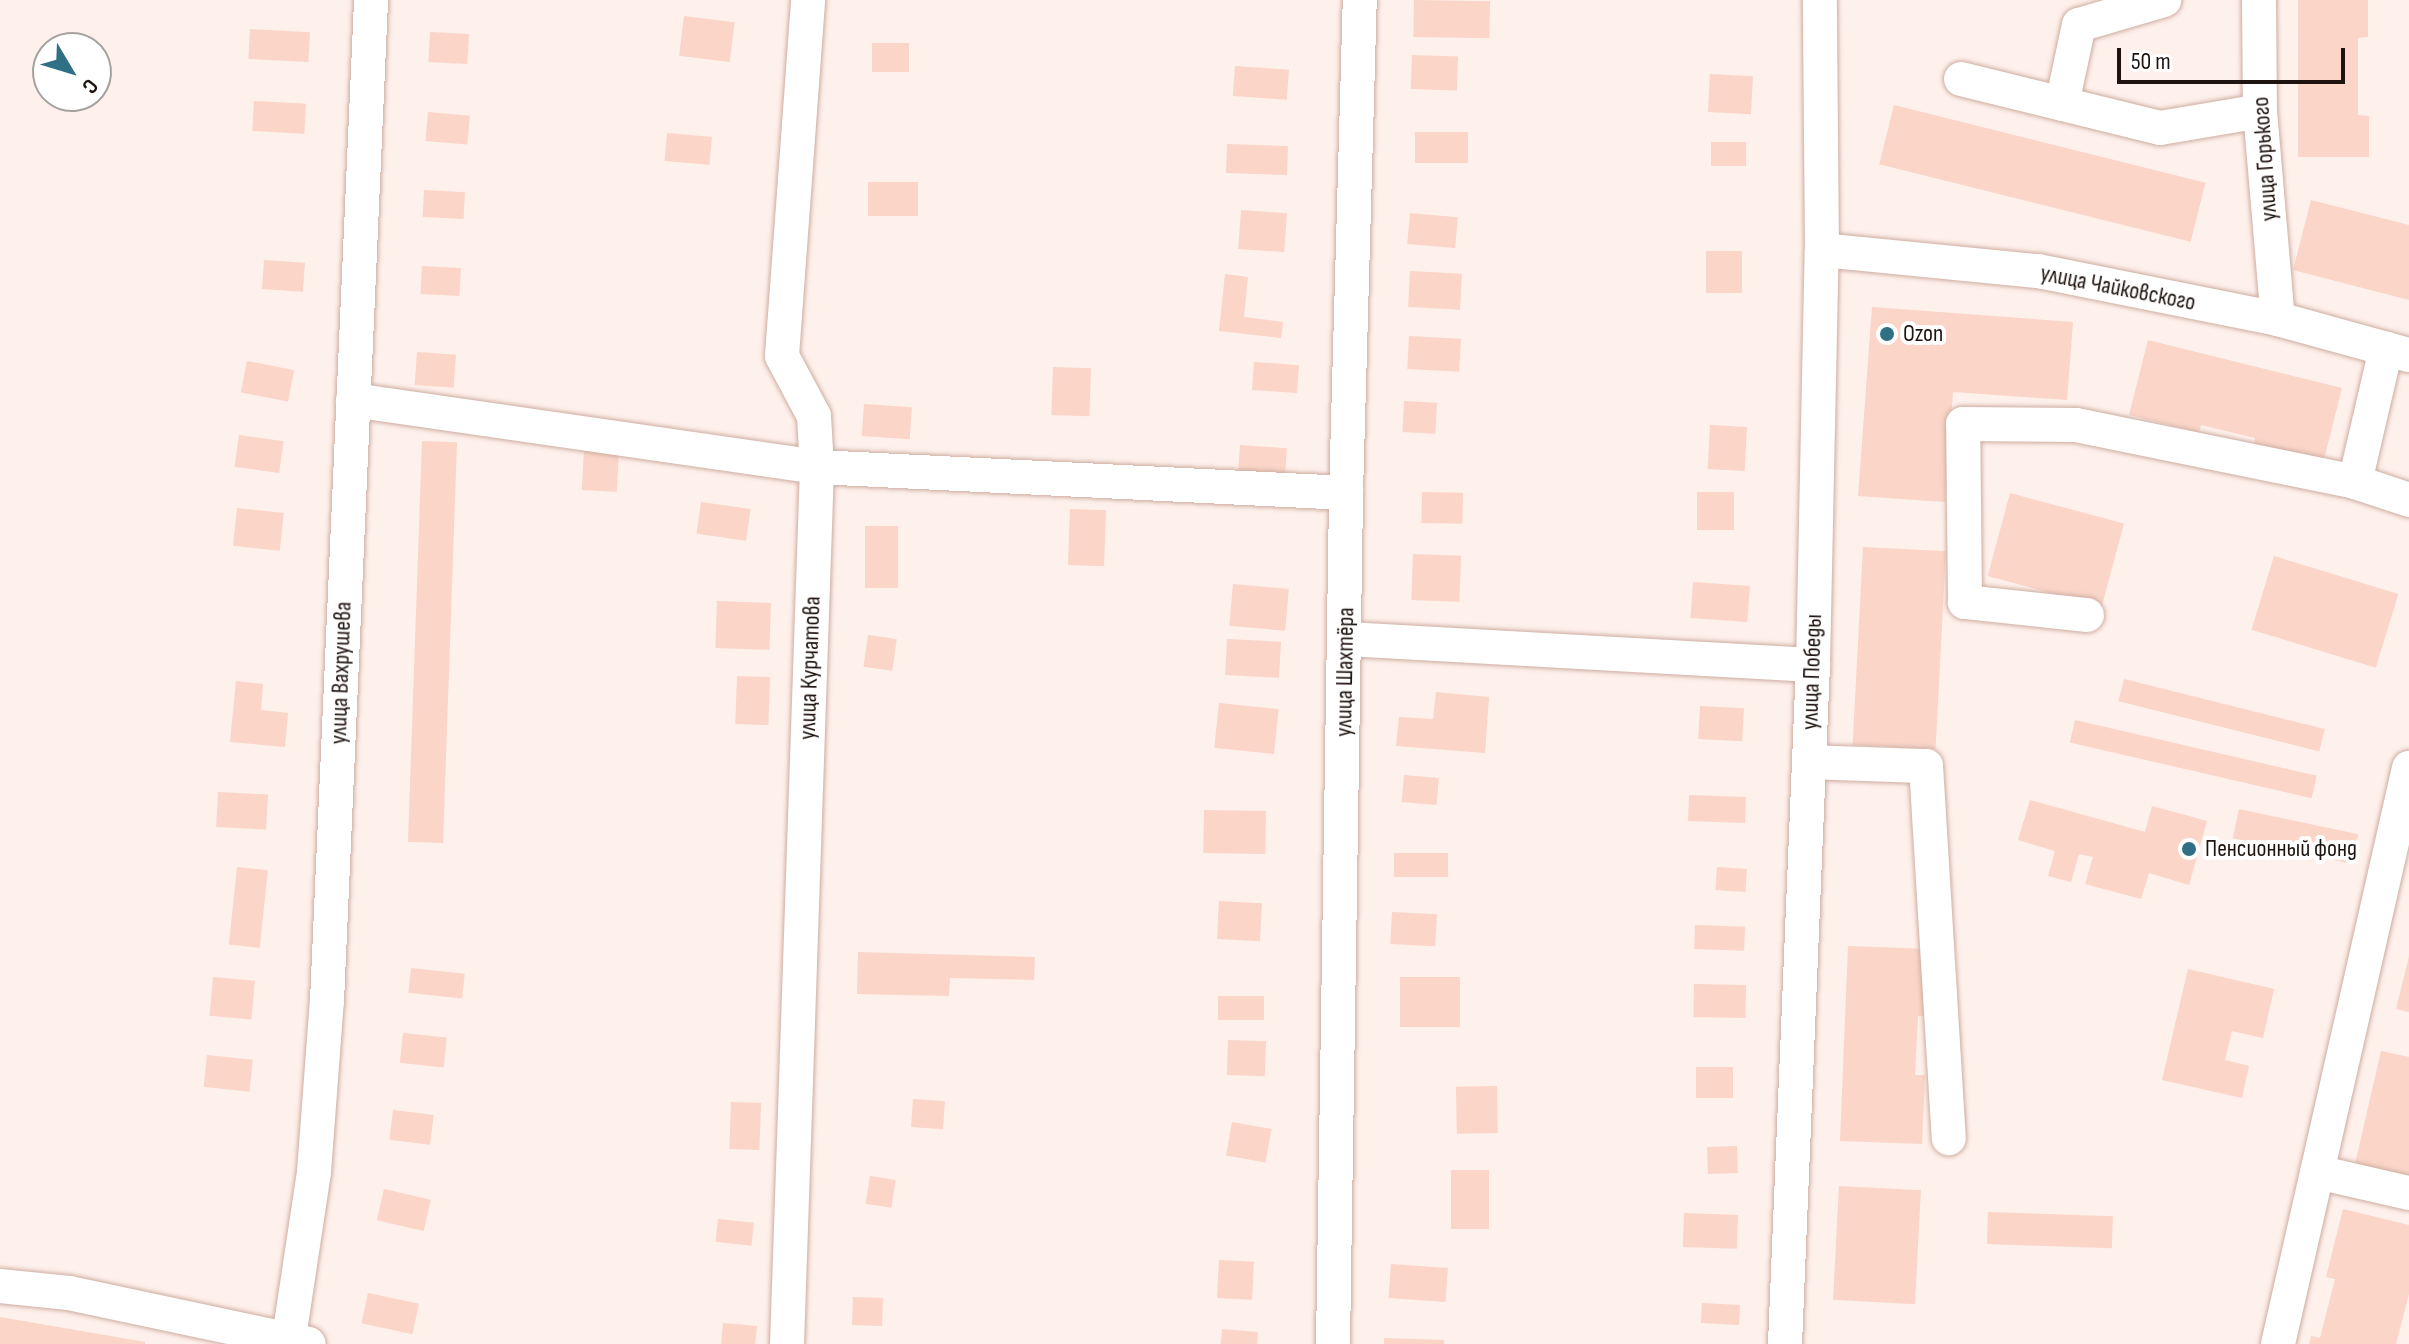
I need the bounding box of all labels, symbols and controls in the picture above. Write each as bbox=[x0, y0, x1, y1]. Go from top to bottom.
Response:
north arrow bbox=[32, 32, 112, 112]
scale bar bbox=[2121, 32, 2349, 82]
text: 50 m bbox=[2131, 47, 2171, 76]
text: С bbox=[76, 73, 104, 99]
street label: улица Горького bbox=[2246, 96, 2284, 222]
street label: улица Чайковского bbox=[2038, 259, 2198, 317]
place label: Ozon bbox=[1903, 320, 1943, 348]
marker: Ozon bbox=[1878, 325, 1896, 343]
street label: улица Курчатова bbox=[793, 596, 827, 740]
street label: улица Вахрушева bbox=[324, 601, 358, 745]
street label: улица Шахтёра bbox=[1329, 607, 1361, 737]
street label: улица Победы bbox=[1796, 614, 1828, 730]
place label: Пенсионный фонд bbox=[2205, 835, 2357, 863]
marker: Пенсионный фонд bbox=[2180, 840, 2198, 858]

